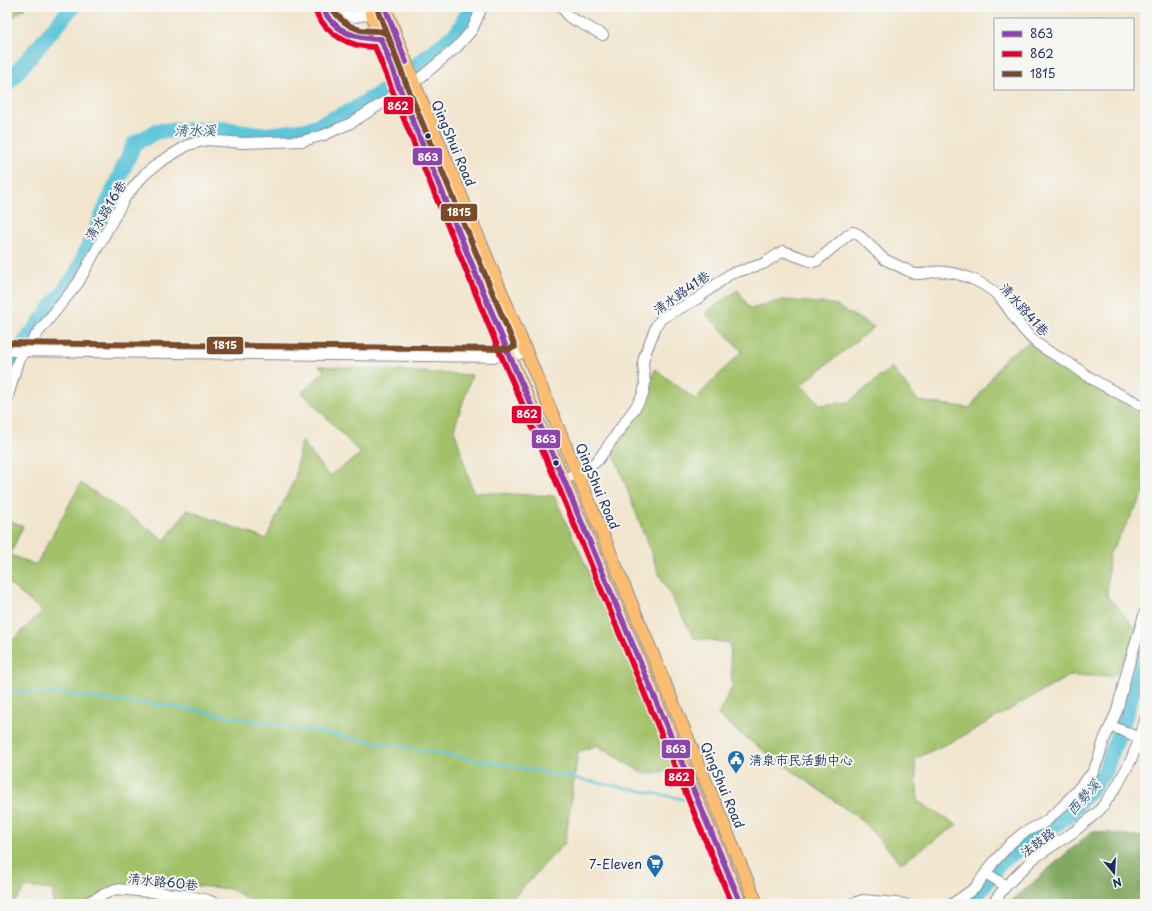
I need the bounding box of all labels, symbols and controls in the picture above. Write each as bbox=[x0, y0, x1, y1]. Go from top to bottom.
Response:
legend bbox=[994, 18, 1134, 90]
text: 863 bbox=[1030, 24, 1053, 42]
text: 862 bbox=[1030, 44, 1054, 62]
text: 1815 bbox=[1030, 64, 1055, 82]
line badge: 862 bbox=[383, 96, 414, 115]
text: 862 bbox=[387, 97, 409, 114]
street label: QingShui Road bbox=[427, 97, 481, 189]
water label: 清水溪 bbox=[174, 119, 217, 141]
unlabelled marker bbox=[423, 131, 433, 141]
line badge: 863 bbox=[412, 147, 443, 166]
text: 863 bbox=[417, 148, 439, 165]
street label: 清水路16巷 bbox=[80, 176, 130, 244]
line badge: 1815 bbox=[440, 203, 478, 222]
text: 1815 bbox=[447, 203, 471, 220]
street label: 清水路41巷 bbox=[649, 265, 713, 319]
street label: 清水路41巷 bbox=[996, 278, 1054, 340]
line badge: 1815 bbox=[206, 336, 244, 355]
text: 1815 bbox=[213, 336, 237, 353]
line badge: 862 bbox=[511, 405, 542, 424]
text: 862 bbox=[516, 405, 538, 422]
line badge: 863 bbox=[531, 429, 561, 449]
text: 863 bbox=[535, 430, 557, 447]
street label: QingShui Road bbox=[571, 440, 625, 532]
unlabelled marker bbox=[551, 458, 561, 468]
line badge: 863 bbox=[661, 739, 691, 759]
street label: QingShui Road bbox=[696, 739, 750, 831]
text: 863 bbox=[665, 740, 687, 757]
public building icon: 清泉市民活動中心 bbox=[726, 749, 746, 774]
place label: 清泉市民活動中心 bbox=[749, 750, 853, 769]
line badge: 862 bbox=[664, 768, 695, 787]
text: 862 bbox=[668, 768, 690, 785]
water label: 西勢溪 bbox=[1061, 774, 1106, 820]
street label: 法鼓路 bbox=[1016, 823, 1058, 861]
supermarket icon: 7-Eleven bbox=[645, 853, 665, 878]
north arrow bbox=[1094, 853, 1134, 893]
place label: 7-Eleven bbox=[589, 854, 642, 873]
street label: 清水路60巷 bbox=[127, 868, 199, 894]
text: N bbox=[1110, 874, 1124, 893]

